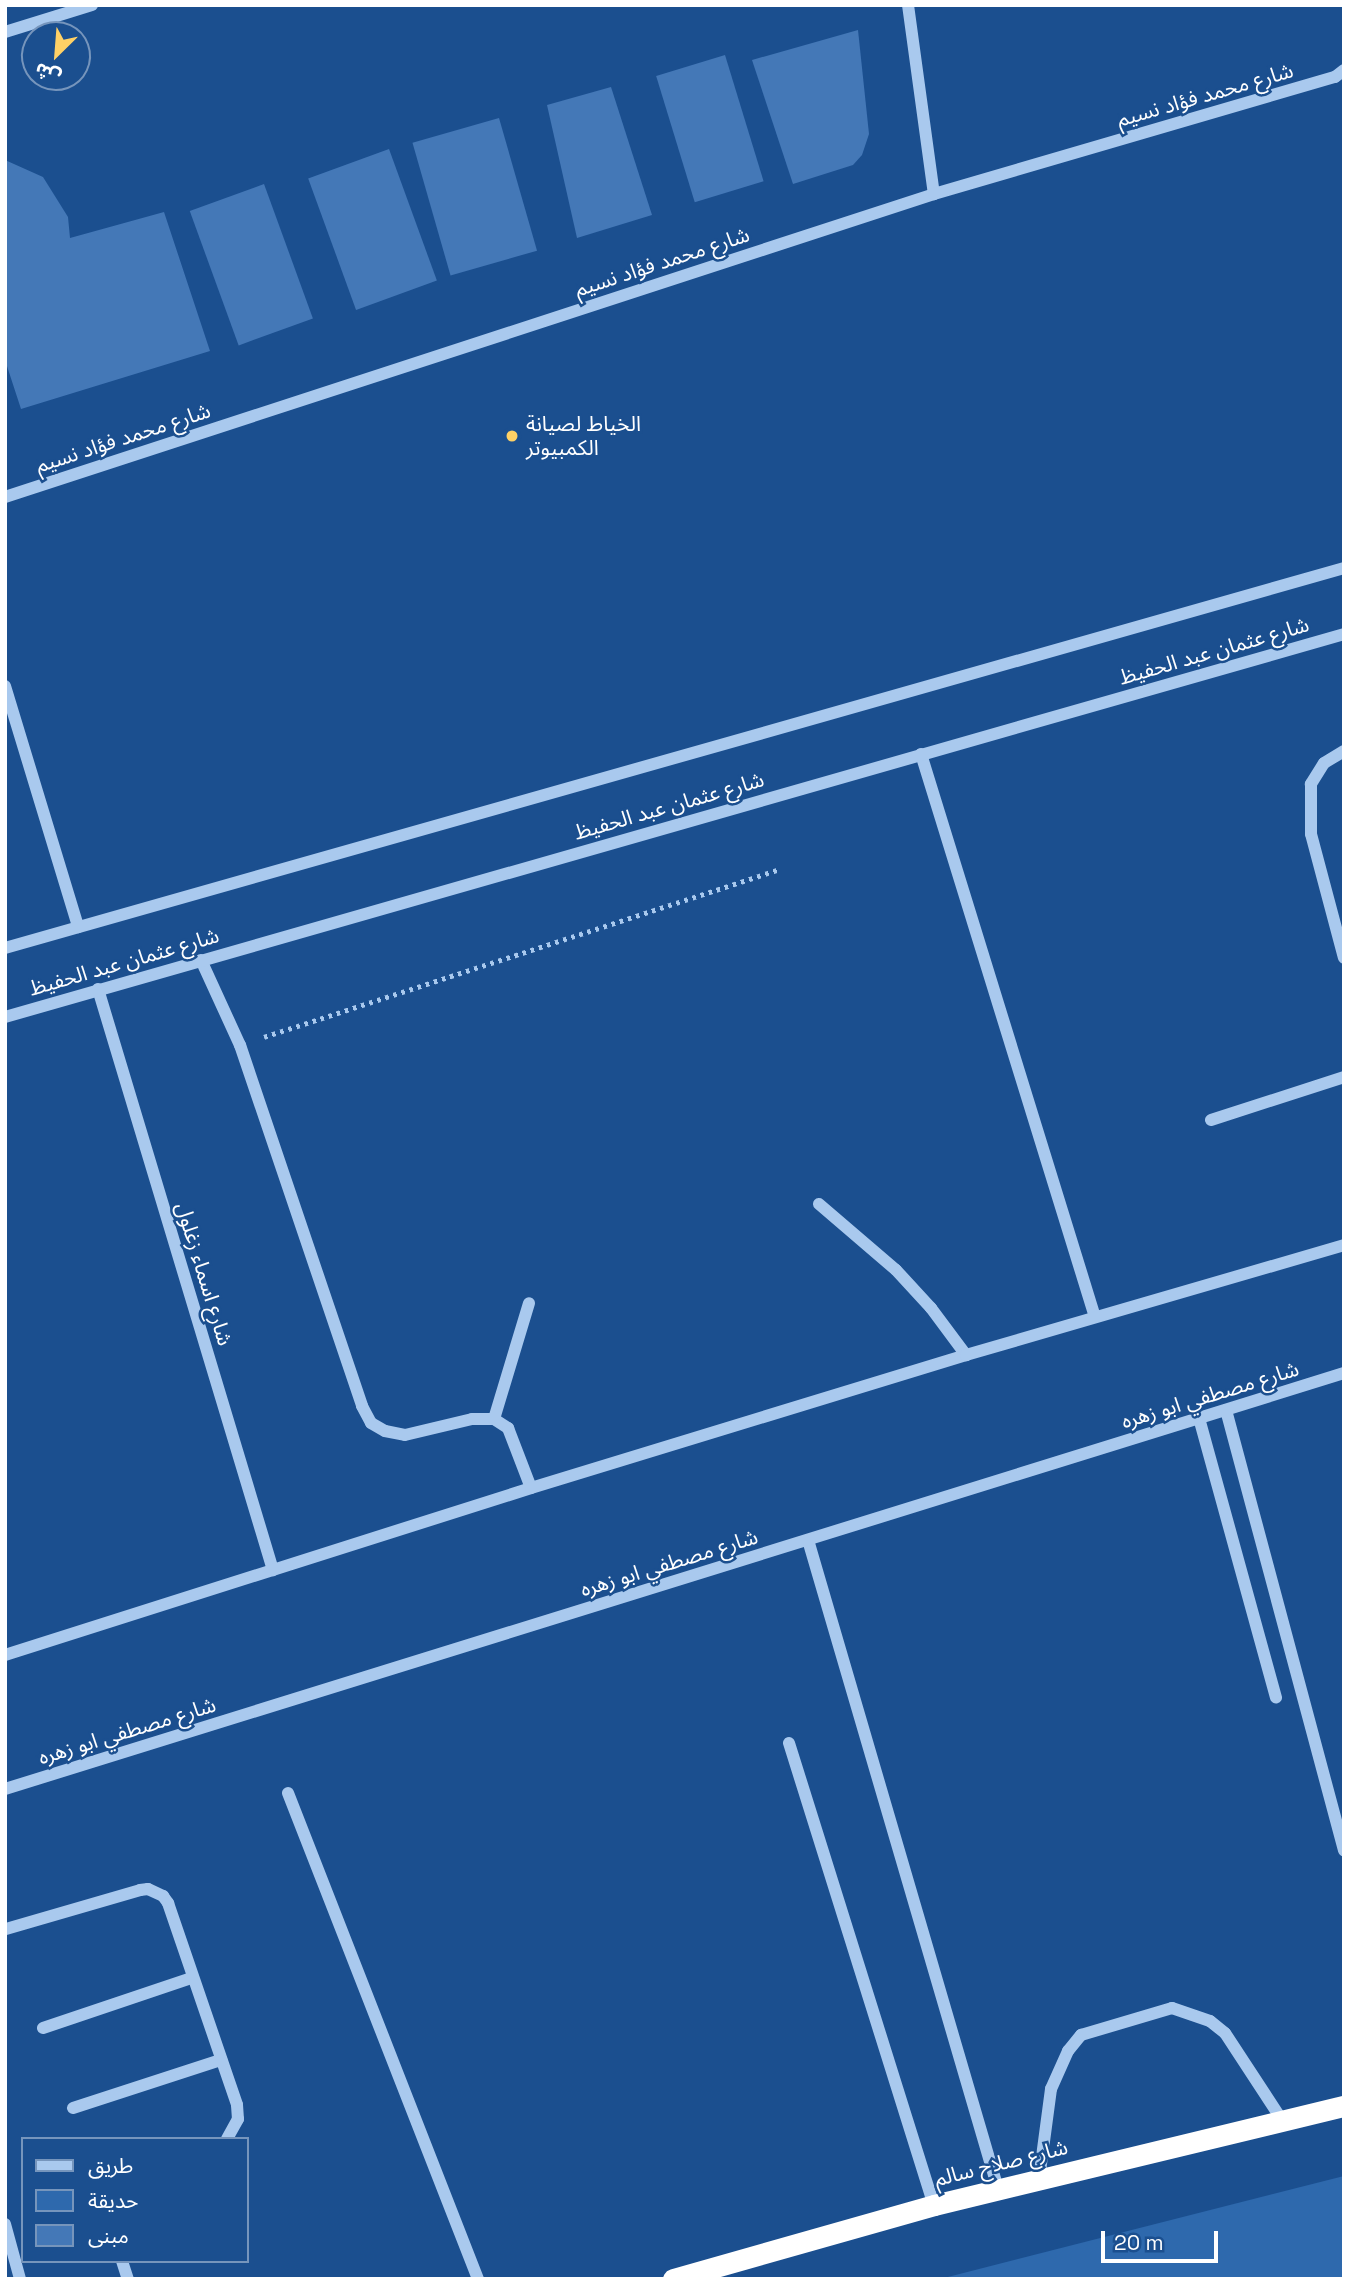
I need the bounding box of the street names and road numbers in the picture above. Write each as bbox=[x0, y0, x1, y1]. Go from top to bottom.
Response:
street label: شارع محمد فؤاد نسيم bbox=[1114, 58, 1296, 132]
street label: شارع محمد فؤاد نسيم bbox=[571, 222, 753, 302]
street label: شارع محمد فؤاد نسيم bbox=[32, 398, 214, 478]
street label: شارع عثمان عبد الحفيظ bbox=[1116, 612, 1312, 690]
street label: شارع عثمان عبد الحفيظ bbox=[571, 767, 767, 845]
street label: شارع عثمان عبد الحفيظ bbox=[26, 923, 222, 1001]
street label: شارع اسماء زغلول bbox=[170, 1199, 238, 1349]
street label: شارع مصطفي ابو زهره bbox=[1118, 1356, 1302, 1434]
street label: شارع مصطفي ابو زهره bbox=[577, 1524, 761, 1602]
street label: شارع مصطفي ابو زهره bbox=[35, 1692, 219, 1770]
street label: شارع صلاح سالم bbox=[932, 2134, 1070, 2192]

